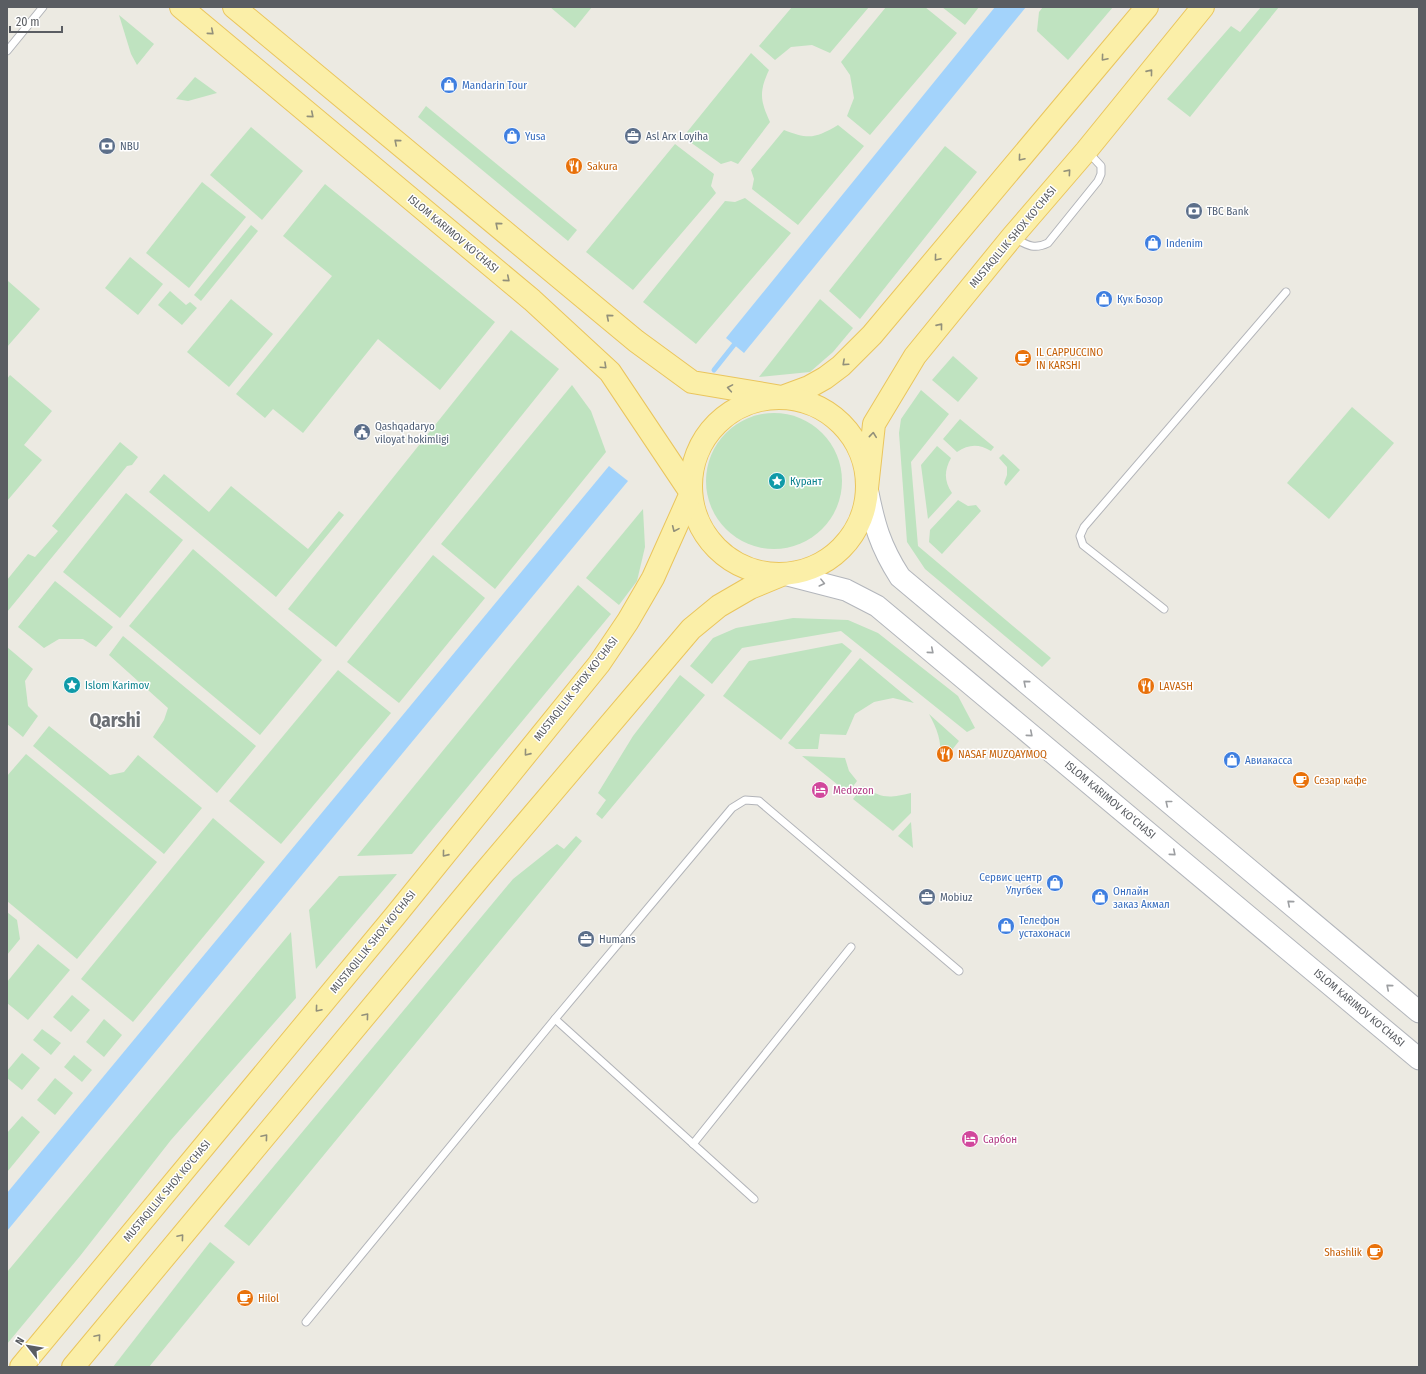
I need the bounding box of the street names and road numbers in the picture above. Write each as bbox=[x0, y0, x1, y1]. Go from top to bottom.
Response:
street label: MUSTAQILLIK SHOX KO'CHASI bbox=[967, 184, 1059, 290]
street label: ISLOM KARIMOV KO‘CHASI bbox=[405, 192, 501, 276]
street label: MUSTAQILLIK SHOX KO'CHASI bbox=[531, 634, 621, 744]
street label: ISLOM KARIMOV KO‘CHASI bbox=[1062, 758, 1158, 842]
street label: MUSTAQILLIK SHOX KO'CHASI bbox=[328, 888, 418, 996]
street label: ISLOM KARIMOV KO‘CHASI bbox=[1311, 966, 1407, 1050]
street label: MUSTAQILLIK SHOX KO'CHASI bbox=[121, 1138, 213, 1244]

